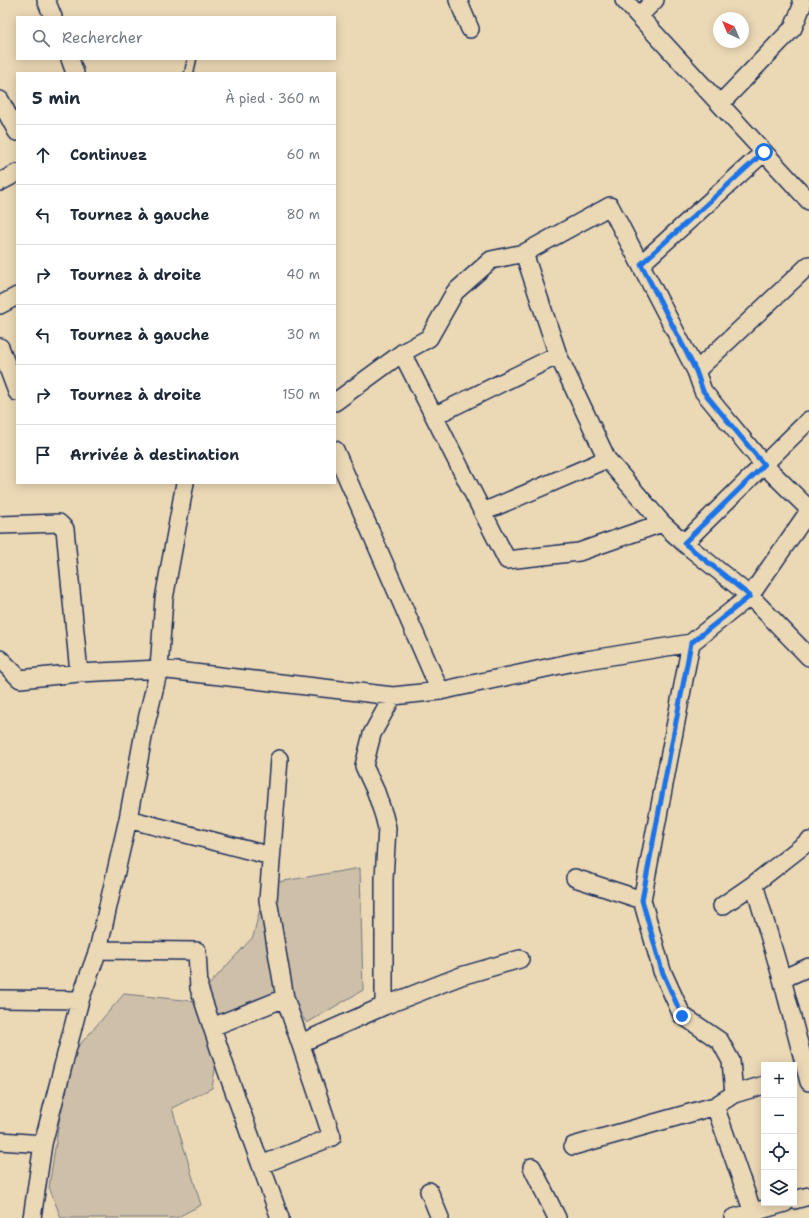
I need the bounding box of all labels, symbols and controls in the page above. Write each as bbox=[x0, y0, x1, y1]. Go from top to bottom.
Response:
north arrow bbox=[713, 12, 749, 48]
search box bbox=[16, 16, 336, 60]
icon: search bbox=[30, 27, 52, 49]
text: Rechercher bbox=[62, 28, 143, 48]
text: 5 min bbox=[32, 87, 80, 109]
text: À pied · 360 m bbox=[225, 90, 320, 107]
route start bbox=[755, 143, 773, 161]
icon: ahead bbox=[32, 144, 54, 166]
text: Continuez bbox=[70, 145, 147, 165]
text: 60 m bbox=[287, 146, 320, 163]
icon: left bbox=[32, 204, 54, 226]
text: Tournez à gauche bbox=[70, 205, 210, 225]
text: 80 m bbox=[286, 206, 320, 223]
icon: right bbox=[32, 264, 54, 286]
text: Tournez à droite bbox=[70, 265, 202, 285]
text: 40 m bbox=[286, 266, 320, 283]
icon: left bbox=[32, 324, 54, 346]
text: Tournez à gauche bbox=[70, 325, 210, 345]
text: 30 m bbox=[286, 326, 320, 343]
icon: right bbox=[32, 384, 54, 406]
text: Tournez à droite bbox=[70, 385, 202, 405]
text: 150 m bbox=[282, 386, 320, 403]
icon: arrive bbox=[32, 444, 54, 466]
text: Arrivée à destination bbox=[70, 445, 239, 465]
route end bbox=[673, 1007, 691, 1025]
map controls bbox=[761, 1062, 797, 1206]
button: + bbox=[761, 1062, 797, 1098]
button: − bbox=[761, 1098, 797, 1134]
button: locate bbox=[761, 1134, 797, 1170]
button: layers bbox=[761, 1170, 797, 1206]

